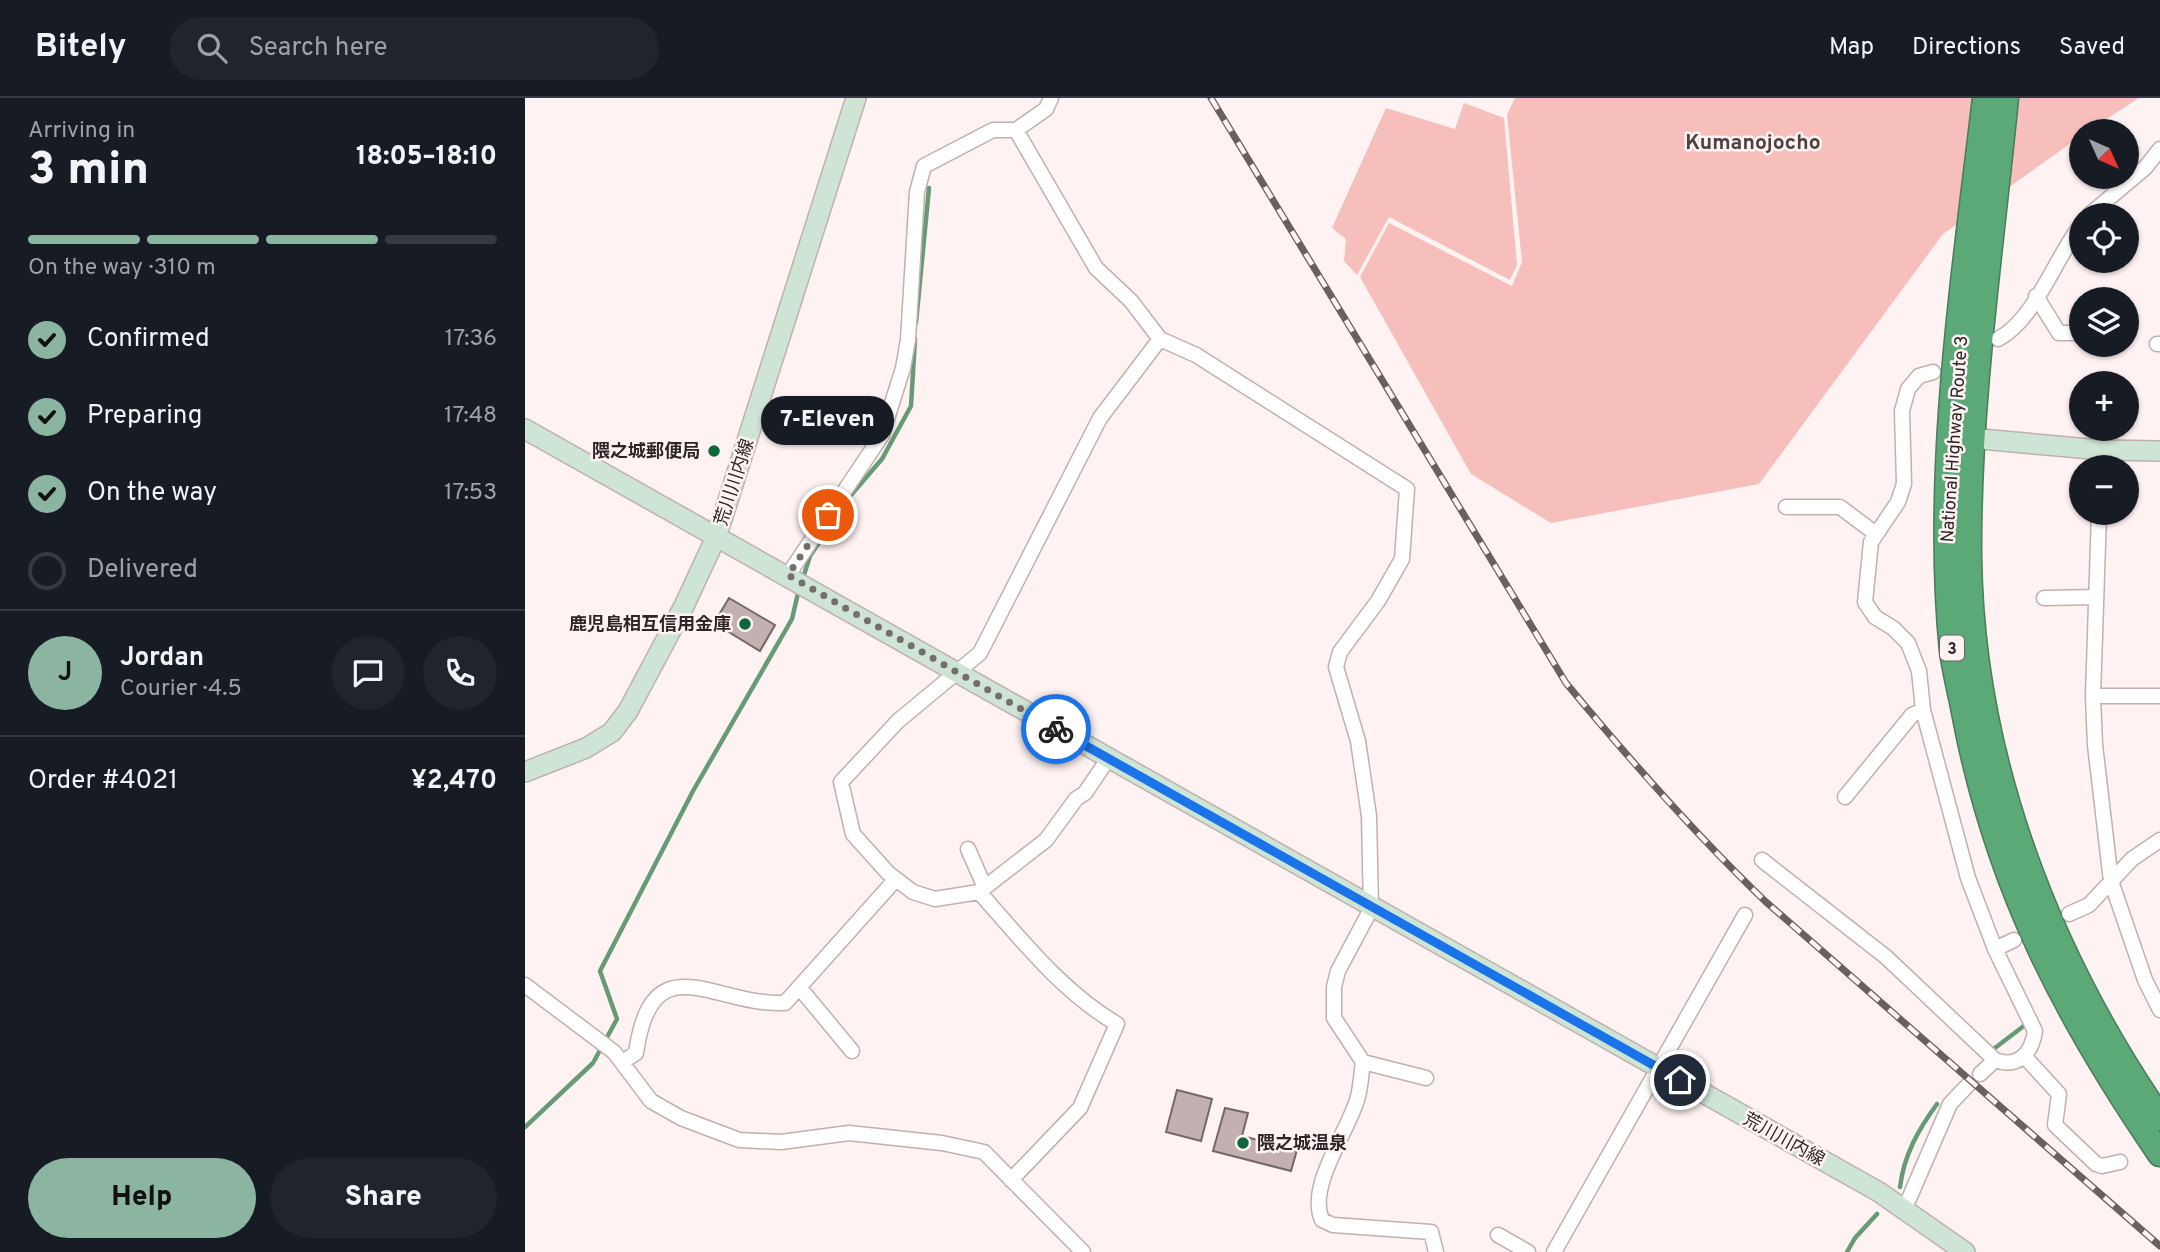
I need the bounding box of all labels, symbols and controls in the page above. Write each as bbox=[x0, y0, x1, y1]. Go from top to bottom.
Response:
search box bbox=[169, 17, 659, 80]
text: Bitely bbox=[35, 27, 127, 69]
icon: search bbox=[193, 29, 231, 67]
text: Search here bbox=[249, 32, 388, 65]
text: Map bbox=[1829, 33, 1874, 63]
text: Directions bbox=[1912, 33, 2021, 63]
text: Saved bbox=[2059, 33, 2125, 63]
text: Arriving in bbox=[28, 117, 135, 146]
north arrow bbox=[2069, 119, 2139, 189]
map controls bbox=[2069, 119, 2139, 525]
district label: Kumanojocho bbox=[1685, 130, 1821, 157]
text: 18:05–18:10 bbox=[356, 141, 497, 174]
text: 3 min bbox=[28, 142, 149, 201]
button: locate bbox=[2069, 203, 2139, 273]
text: On the way · 310 m bbox=[28, 254, 216, 283]
button: layers bbox=[2069, 287, 2139, 357]
icon: check bbox=[28, 321, 66, 359]
text: Confirmed bbox=[87, 323, 210, 356]
text: 17:36 bbox=[445, 325, 497, 354]
street label: National Highway Route 3 bbox=[1937, 335, 1974, 543]
button: + bbox=[2069, 371, 2139, 441]
callout: 7-Eleven bbox=[761, 396, 895, 445]
icon: check bbox=[28, 398, 66, 436]
text: Preparing bbox=[87, 400, 202, 433]
text: 17:48 bbox=[444, 402, 497, 431]
text: 7-Eleven bbox=[780, 406, 875, 435]
street label: 荒川川内線 bbox=[711, 436, 760, 529]
place label: 隈之城郵便局 bbox=[592, 441, 700, 464]
marker: 隈之城郵便局 bbox=[706, 443, 722, 459]
button: − bbox=[2069, 455, 2139, 525]
icon: check bbox=[28, 475, 66, 513]
text: On the way bbox=[87, 477, 217, 510]
text: 17:53 bbox=[444, 479, 497, 508]
pin bbox=[798, 485, 858, 545]
icon: bag bbox=[809, 496, 847, 534]
text: Delivered bbox=[87, 554, 198, 587]
place label: 鹿児島相互信用金庫 bbox=[569, 614, 731, 637]
marker: 鹿児島相互信用金庫 bbox=[737, 616, 753, 632]
button: chat bbox=[331, 636, 405, 710]
button: phone bbox=[423, 636, 497, 710]
road number: 3 bbox=[1940, 636, 1964, 660]
text: Jordan bbox=[120, 642, 204, 675]
text: J bbox=[58, 657, 72, 690]
text: Courier · 4.5 bbox=[120, 675, 242, 704]
courier bbox=[1021, 694, 1091, 764]
icon: bike bbox=[1037, 710, 1075, 748]
text: Order #4021 bbox=[28, 765, 178, 798]
text: ¥2,470 bbox=[411, 765, 497, 798]
pin bbox=[1650, 1050, 1710, 1110]
icon: home bbox=[1661, 1061, 1699, 1099]
street label: 荒川川内線 bbox=[1738, 1108, 1828, 1172]
place label: 隈之城温泉 bbox=[1257, 1133, 1347, 1156]
marker: 隈之城温泉 bbox=[1235, 1135, 1251, 1151]
button: Help bbox=[28, 1158, 256, 1238]
button: Share bbox=[270, 1158, 497, 1238]

